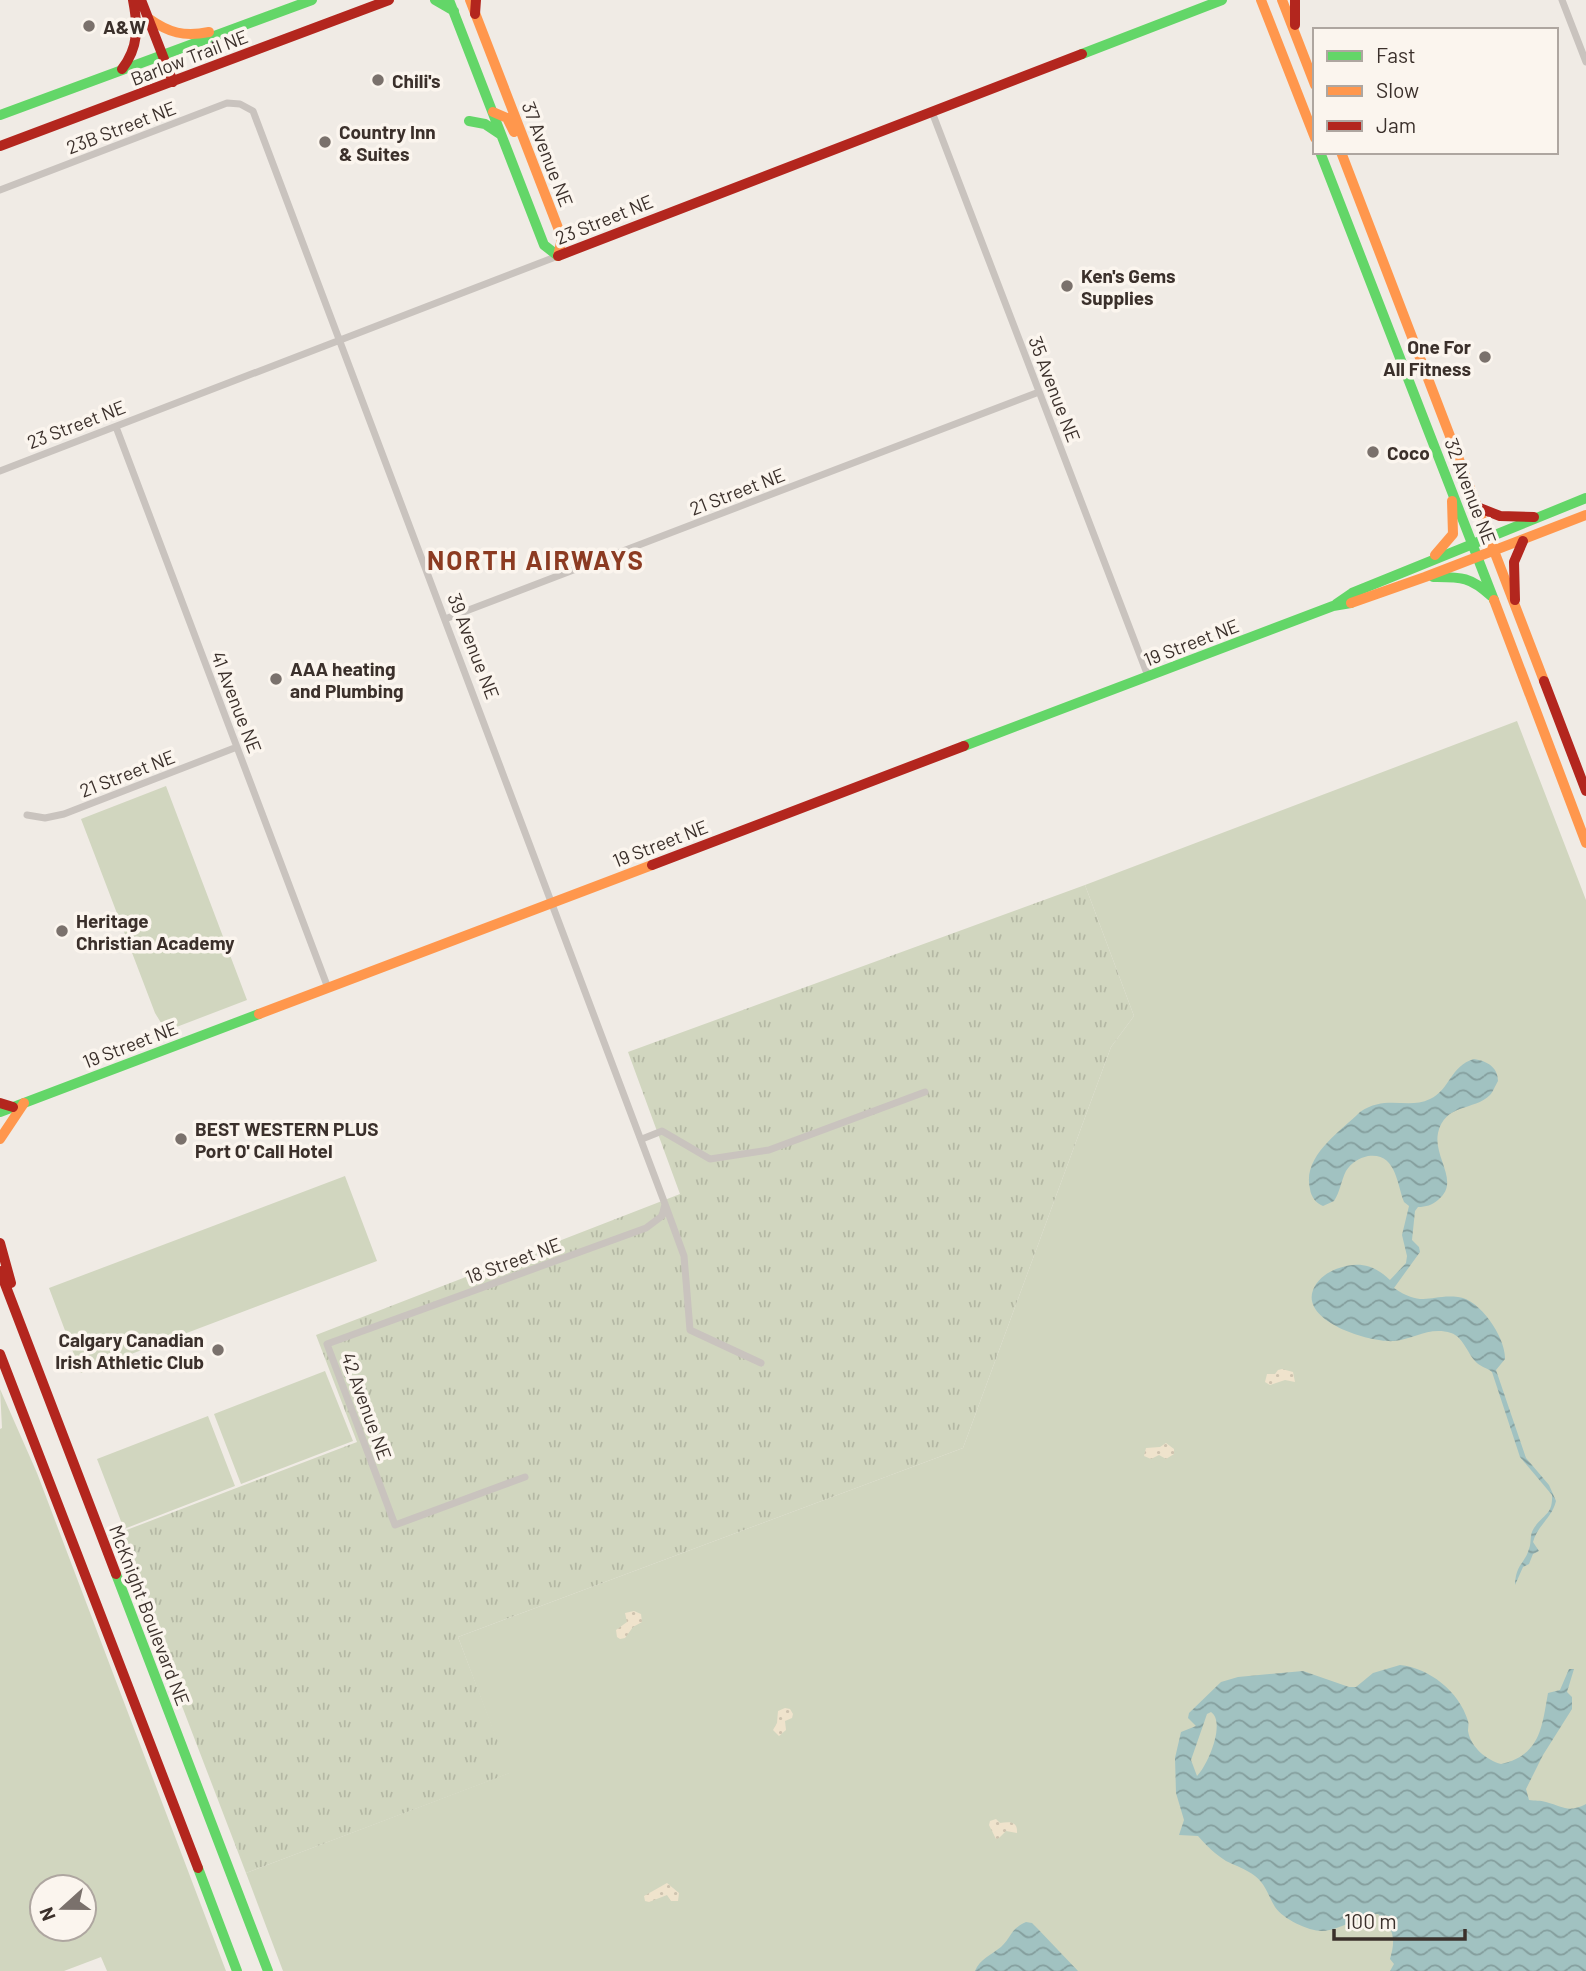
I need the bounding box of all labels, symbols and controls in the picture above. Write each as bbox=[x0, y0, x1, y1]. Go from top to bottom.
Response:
place label: A&W bbox=[103, 15, 146, 38]
marker: A&W bbox=[81, 18, 97, 34]
street label: Barlow Trail NE bbox=[127, 24, 251, 90]
legend bbox=[1313, 28, 1558, 154]
text: Fast bbox=[1376, 42, 1416, 67]
place label: Chili's bbox=[392, 69, 441, 92]
marker: Chili's bbox=[370, 72, 386, 88]
text: Slow bbox=[1376, 77, 1419, 102]
street label: 23B Street NE bbox=[63, 96, 179, 158]
street label: 37 Avenue NE bbox=[517, 98, 579, 210]
text: Jam bbox=[1376, 112, 1416, 137]
place label: Country Inn & Suites bbox=[339, 120, 436, 165]
marker: Country Inn & Suites bbox=[317, 134, 333, 150]
street label: 23 Street NE bbox=[552, 189, 656, 249]
place label: Ken's Gems Supplies bbox=[1081, 264, 1176, 309]
marker: Ken's Gems Supplies bbox=[1059, 278, 1075, 294]
street label: 35 Avenue NE bbox=[1024, 333, 1086, 445]
place label: One For All Fitness bbox=[1383, 335, 1472, 380]
marker: One For All Fitness bbox=[1477, 349, 1493, 365]
street label: 23 Street NE bbox=[24, 395, 128, 453]
street label: 32 Avenue NE bbox=[1440, 435, 1502, 547]
place label: Coco bbox=[1387, 441, 1430, 464]
marker: Coco bbox=[1365, 444, 1381, 460]
street label: 21 Street NE bbox=[686, 462, 788, 520]
district label: NORTH AIRWAYS bbox=[427, 544, 645, 575]
street label: 39 Avenue NE bbox=[443, 590, 505, 702]
street label: 19 Street NE bbox=[1140, 613, 1242, 671]
street label: 41 Avenue NE bbox=[207, 648, 267, 756]
place label: AAA heating and Plumbing bbox=[290, 657, 404, 702]
marker: AAA heating and Plumbing bbox=[268, 671, 284, 687]
street label: 21 Street NE bbox=[76, 744, 178, 802]
street label: 19 Street NE bbox=[609, 814, 711, 872]
place label: Heritage Christian Academy bbox=[76, 909, 235, 954]
marker: Heritage Christian Academy bbox=[54, 923, 70, 939]
street label: 19 Street NE bbox=[79, 1015, 181, 1073]
place label: BEST WESTERN PLUS Port O' Call Hotel bbox=[195, 1117, 379, 1162]
marker: BEST WESTERN PLUS Port O' Call Hotel bbox=[173, 1131, 189, 1147]
street label: 18 Street NE bbox=[462, 1232, 564, 1288]
place label: Calgary Canadian Irish Athletic Club bbox=[55, 1328, 204, 1373]
marker: Calgary Canadian Irish Athletic Club bbox=[210, 1342, 226, 1358]
street label: 42 Avenue NE bbox=[337, 1349, 397, 1463]
street label: McKnight Boulevard NE bbox=[105, 1521, 195, 1709]
north arrow bbox=[28, 1873, 98, 1943]
scale bar bbox=[1334, 1898, 1465, 1942]
text: N bbox=[34, 1904, 60, 1924]
text: 100 m bbox=[1344, 1908, 1397, 1933]

